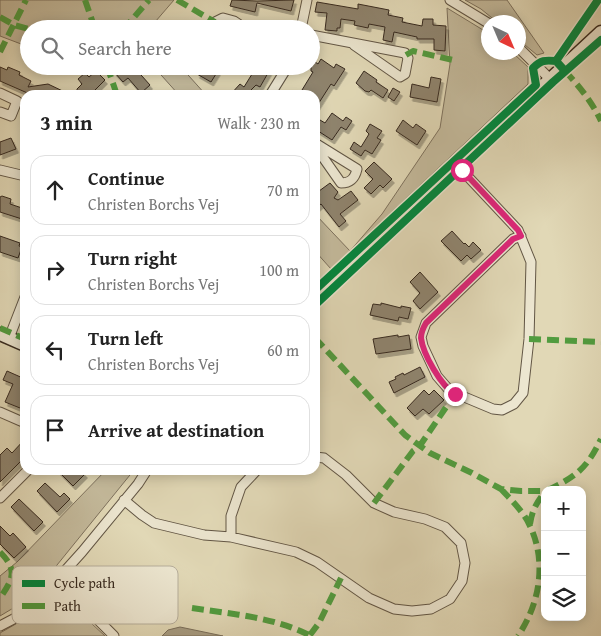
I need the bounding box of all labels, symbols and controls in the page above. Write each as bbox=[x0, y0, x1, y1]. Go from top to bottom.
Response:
north arrow bbox=[481, 15, 526, 60]
search box bbox=[20, 20, 320, 75]
icon: search bbox=[38, 34, 66, 62]
text: Search here bbox=[78, 34, 172, 62]
text: 3 min bbox=[40, 107, 92, 138]
text: Walk · 230 m bbox=[217, 111, 300, 135]
route start bbox=[451, 159, 474, 182]
text: Continue bbox=[88, 164, 165, 192]
icon: ahead bbox=[41, 176, 69, 204]
text: 70 m bbox=[267, 178, 299, 202]
text: Christen Borchs Vej bbox=[88, 192, 219, 216]
text: Turn right bbox=[88, 244, 177, 272]
icon: right bbox=[41, 256, 69, 284]
text: 100 m bbox=[259, 258, 299, 282]
text: Christen Borchs Vej bbox=[88, 272, 219, 296]
text: Turn left bbox=[88, 324, 163, 352]
icon: left bbox=[41, 336, 69, 364]
text: 60 m bbox=[267, 338, 299, 362]
text: Christen Borchs Vej bbox=[88, 352, 219, 376]
route end bbox=[444, 383, 467, 406]
icon: arrive bbox=[41, 416, 69, 444]
text: Arrive at destination bbox=[88, 416, 264, 444]
map controls bbox=[541, 486, 586, 621]
button: + bbox=[541, 486, 586, 531]
button: − bbox=[541, 531, 586, 576]
legend bbox=[12, 566, 178, 624]
text: Cycle path bbox=[54, 573, 115, 593]
button: layers bbox=[541, 576, 586, 621]
text: Path bbox=[54, 596, 81, 616]

